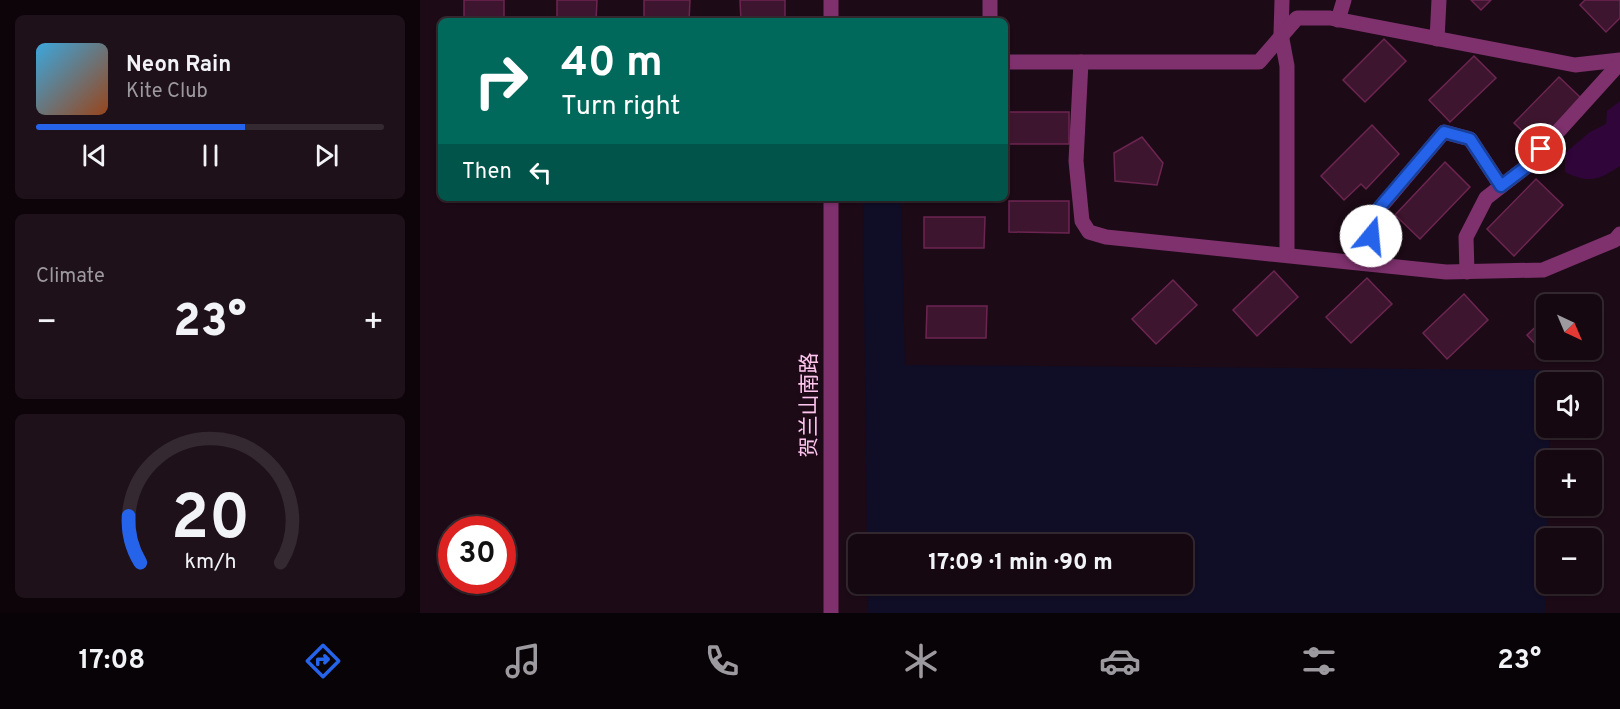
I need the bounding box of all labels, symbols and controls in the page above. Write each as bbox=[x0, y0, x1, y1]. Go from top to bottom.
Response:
text: 40 m bbox=[561, 38, 663, 91]
icon: right bbox=[462, 42, 540, 120]
text: Neon Rain bbox=[126, 52, 231, 79]
text: Kite Club bbox=[126, 79, 208, 105]
text: Turn right bbox=[561, 90, 680, 124]
pin bbox=[1515, 123, 1566, 174]
icon: arrive bbox=[1524, 132, 1557, 165]
icon: previous bbox=[78, 139, 111, 172]
icon: pause bbox=[194, 139, 227, 172]
icon: next bbox=[310, 139, 343, 172]
icon: left bbox=[524, 156, 557, 189]
text: Then bbox=[462, 159, 512, 186]
position arrow bbox=[1339, 204, 1403, 268]
text: Climate bbox=[36, 264, 105, 290]
north arrow bbox=[1536, 294, 1602, 360]
map controls bbox=[1536, 294, 1602, 594]
text: 23° bbox=[173, 295, 247, 352]
text: − bbox=[36, 303, 57, 345]
text: + bbox=[363, 303, 384, 345]
street label: 贺兰山南路 bbox=[797, 353, 824, 458]
button: sound bbox=[1536, 372, 1602, 438]
button: + bbox=[1536, 450, 1602, 516]
text: 20 bbox=[170, 482, 250, 561]
speed limit sign: 30 bbox=[438, 516, 516, 594]
button: − bbox=[1536, 528, 1602, 594]
text: km/h bbox=[184, 549, 236, 576]
text: 17:09 · 1 min · 90 m bbox=[928, 550, 1113, 577]
icon: directions bbox=[302, 640, 344, 682]
icon: music bbox=[502, 640, 544, 682]
icon: phone bbox=[701, 640, 743, 682]
icon: climate bbox=[900, 640, 942, 682]
icon: car bbox=[1099, 640, 1141, 682]
icon: filters bbox=[1298, 640, 1340, 682]
text: 17:08 bbox=[79, 644, 145, 678]
text: 23° bbox=[1497, 644, 1541, 678]

